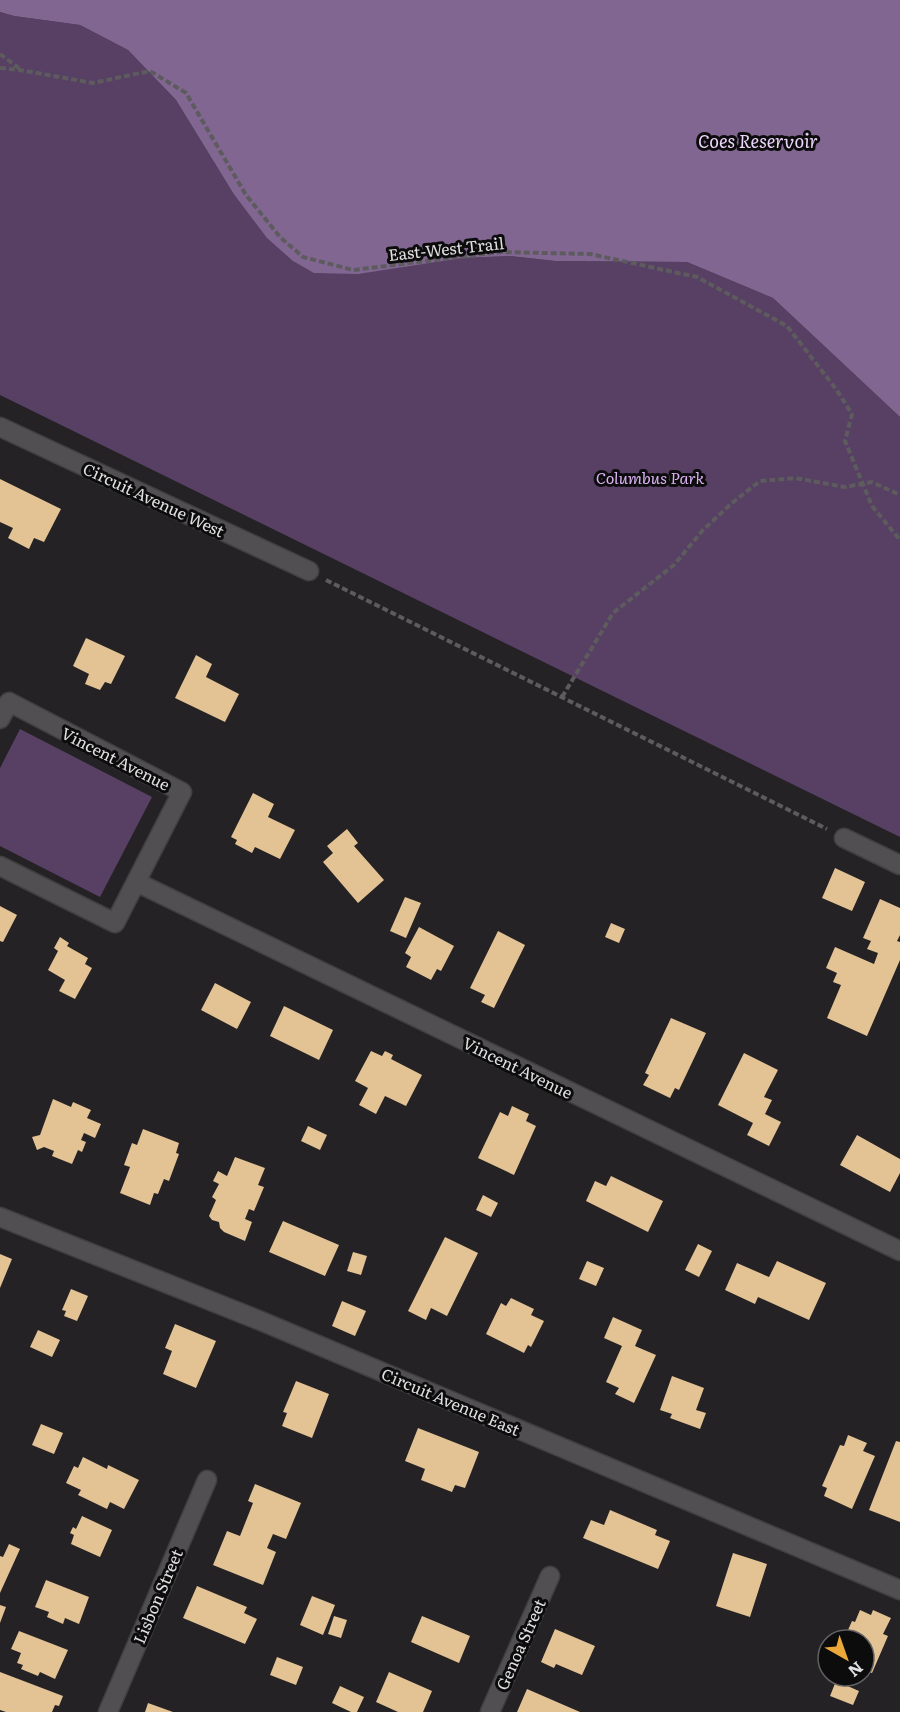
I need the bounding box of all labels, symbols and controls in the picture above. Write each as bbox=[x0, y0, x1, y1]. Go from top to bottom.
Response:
water label: Coes Reservoir bbox=[698, 127, 818, 154]
street label: East-West Trail bbox=[387, 230, 505, 266]
street label: Circuit Avenue West bbox=[79, 456, 229, 543]
park label: Columbus Park bbox=[596, 465, 704, 489]
street label: Vincent Avenue bbox=[57, 720, 175, 796]
street label: Vincent Avenue bbox=[459, 1030, 577, 1104]
street label: Circuit Avenue East bbox=[378, 1361, 524, 1441]
street label: Lisbon Street bbox=[126, 1544, 188, 1647]
street label: Genoa Street bbox=[489, 1594, 551, 1693]
north arrow bbox=[816, 1628, 876, 1688]
text: N bbox=[843, 1657, 869, 1684]

